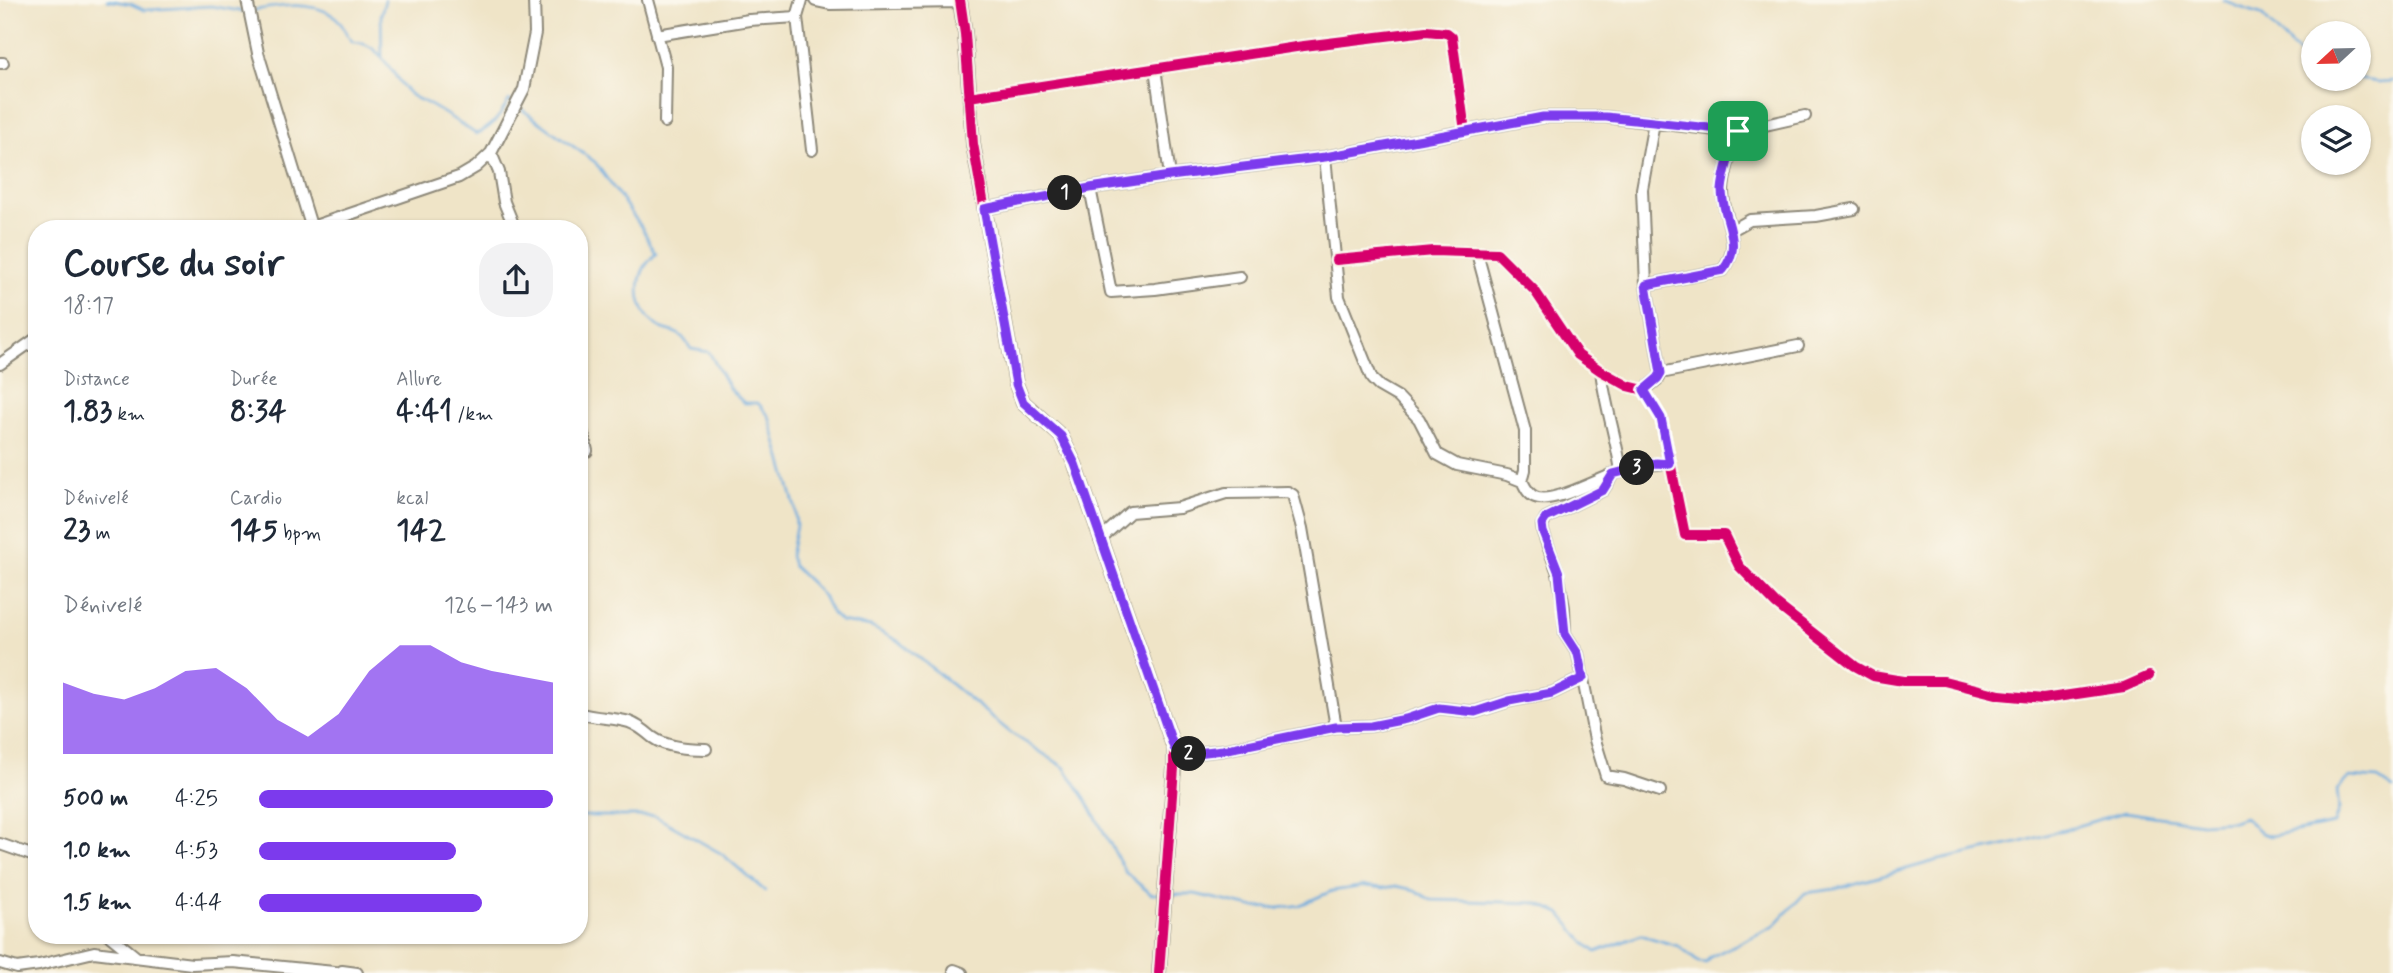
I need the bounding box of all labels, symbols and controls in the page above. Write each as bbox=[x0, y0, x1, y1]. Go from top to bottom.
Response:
north arrow bbox=[2301, 21, 2371, 91]
map controls bbox=[2301, 21, 2371, 175]
pin bbox=[1708, 101, 1768, 161]
button: layers bbox=[2301, 105, 2371, 175]
icon: arrive bbox=[1719, 112, 1757, 150]
pin: 1 bbox=[1048, 176, 1082, 210]
text: 1 bbox=[1060, 180, 1069, 205]
text: Course du soir bbox=[63, 240, 284, 289]
button: share bbox=[479, 243, 553, 317]
text: 18:17 bbox=[63, 291, 114, 321]
text: Distance bbox=[63, 367, 130, 392]
text: Durée bbox=[230, 367, 278, 392]
text: Allure bbox=[396, 367, 442, 392]
text: 1.83 bbox=[63, 392, 112, 431]
text: 8:34 bbox=[230, 392, 286, 431]
text: 4:41 bbox=[396, 392, 452, 431]
text: km bbox=[112, 402, 145, 427]
text: /km bbox=[452, 402, 493, 427]
pin: 3 bbox=[1620, 450, 1654, 486]
text: 3 bbox=[1632, 455, 1641, 480]
text: Dénivelé bbox=[63, 486, 129, 511]
text: Cardio bbox=[230, 486, 282, 511]
text: kcal bbox=[396, 486, 428, 511]
text: 23 bbox=[63, 511, 90, 550]
text: 145 bbox=[230, 511, 278, 550]
text: 142 bbox=[396, 511, 446, 550]
text: m bbox=[90, 521, 111, 546]
text: bpm bbox=[278, 521, 321, 546]
text: Dénivelé bbox=[63, 591, 142, 621]
text: 126–143 m bbox=[444, 591, 553, 621]
pin: 2 bbox=[1172, 736, 1206, 772]
text: 2 bbox=[1184, 741, 1193, 766]
text: 500 m bbox=[63, 784, 128, 814]
text: 4:25 bbox=[175, 784, 218, 814]
text: 1.0 km bbox=[63, 836, 131, 866]
text: 4:53 bbox=[175, 836, 218, 866]
text: 1.5 km bbox=[63, 888, 132, 918]
text: 4:44 bbox=[175, 888, 222, 918]

